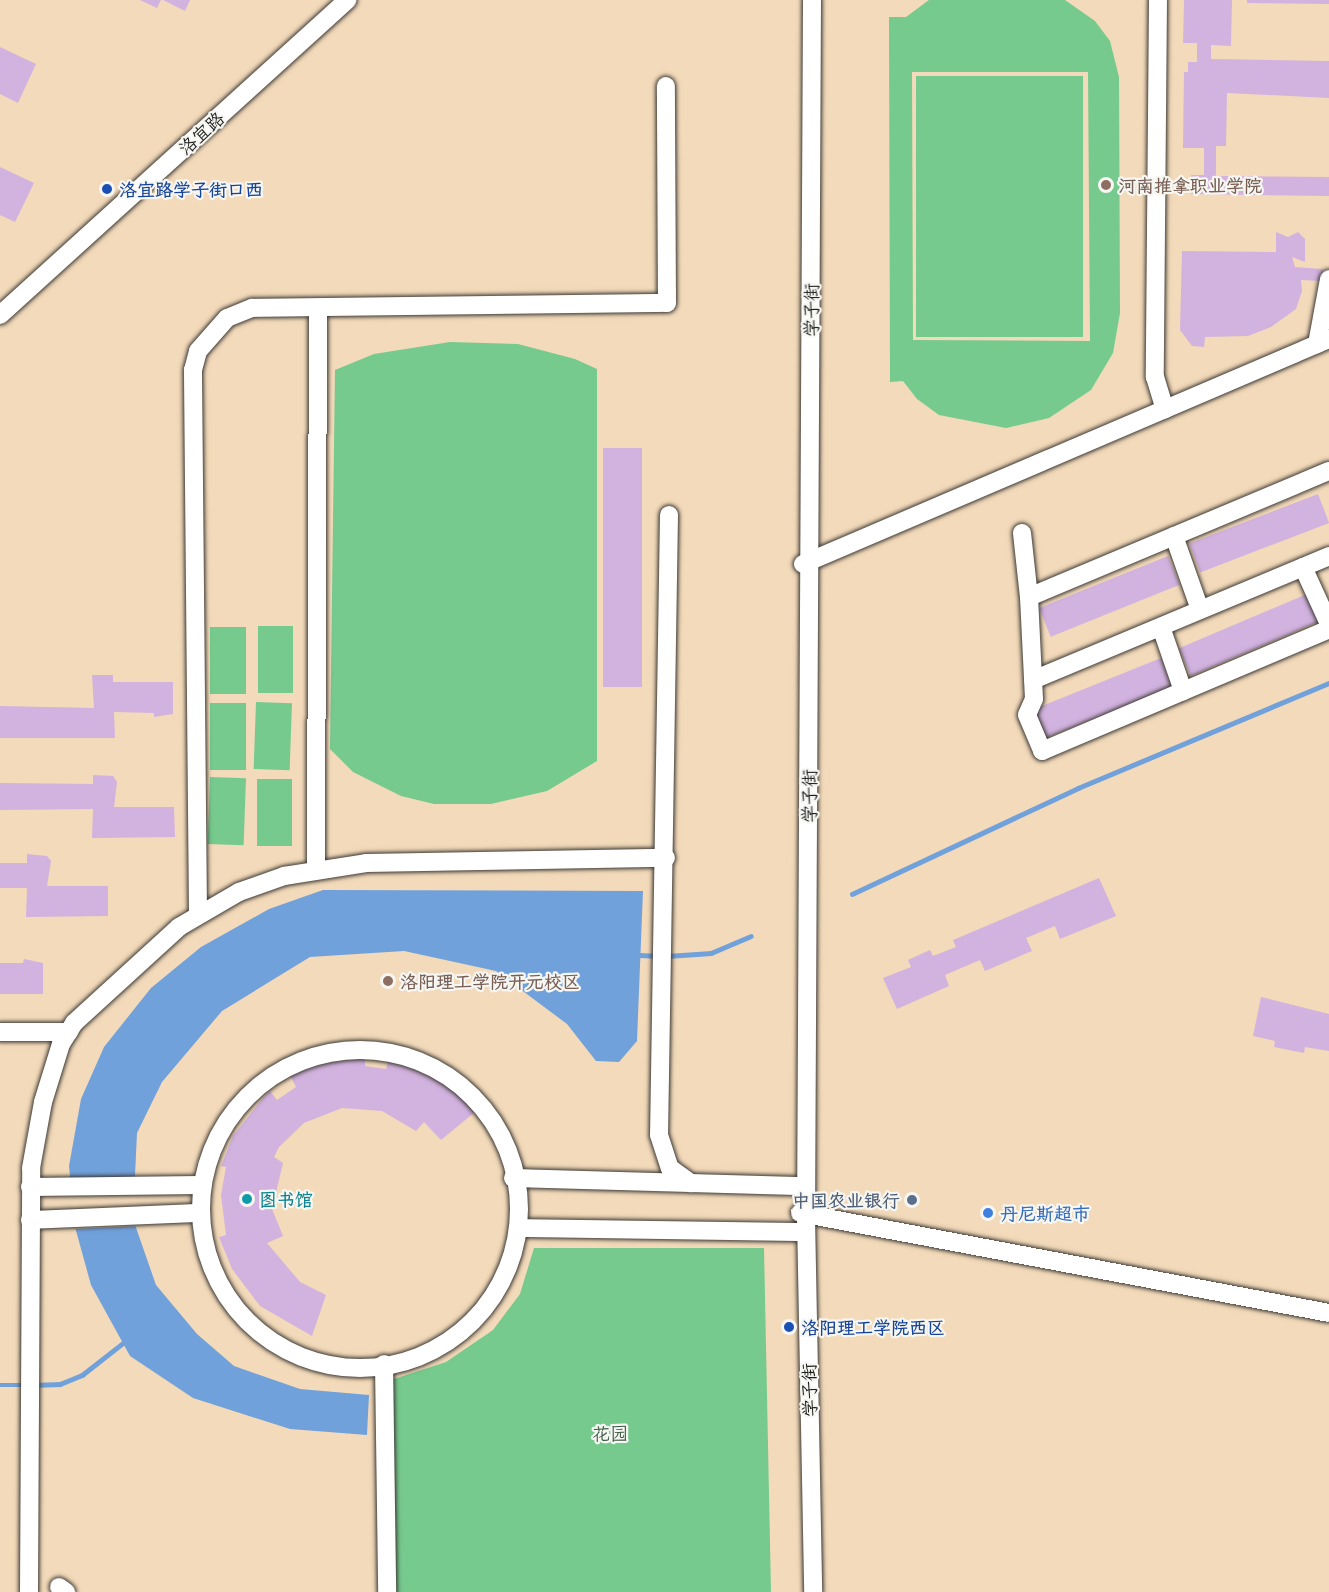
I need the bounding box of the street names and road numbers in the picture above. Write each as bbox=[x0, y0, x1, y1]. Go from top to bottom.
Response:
street label: 洛宜路 bbox=[174, 107, 228, 159]
street label: 学子街 bbox=[800, 283, 822, 337]
street label: 学子街 bbox=[798, 769, 820, 823]
street label: 学子街 bbox=[798, 1363, 820, 1417]

